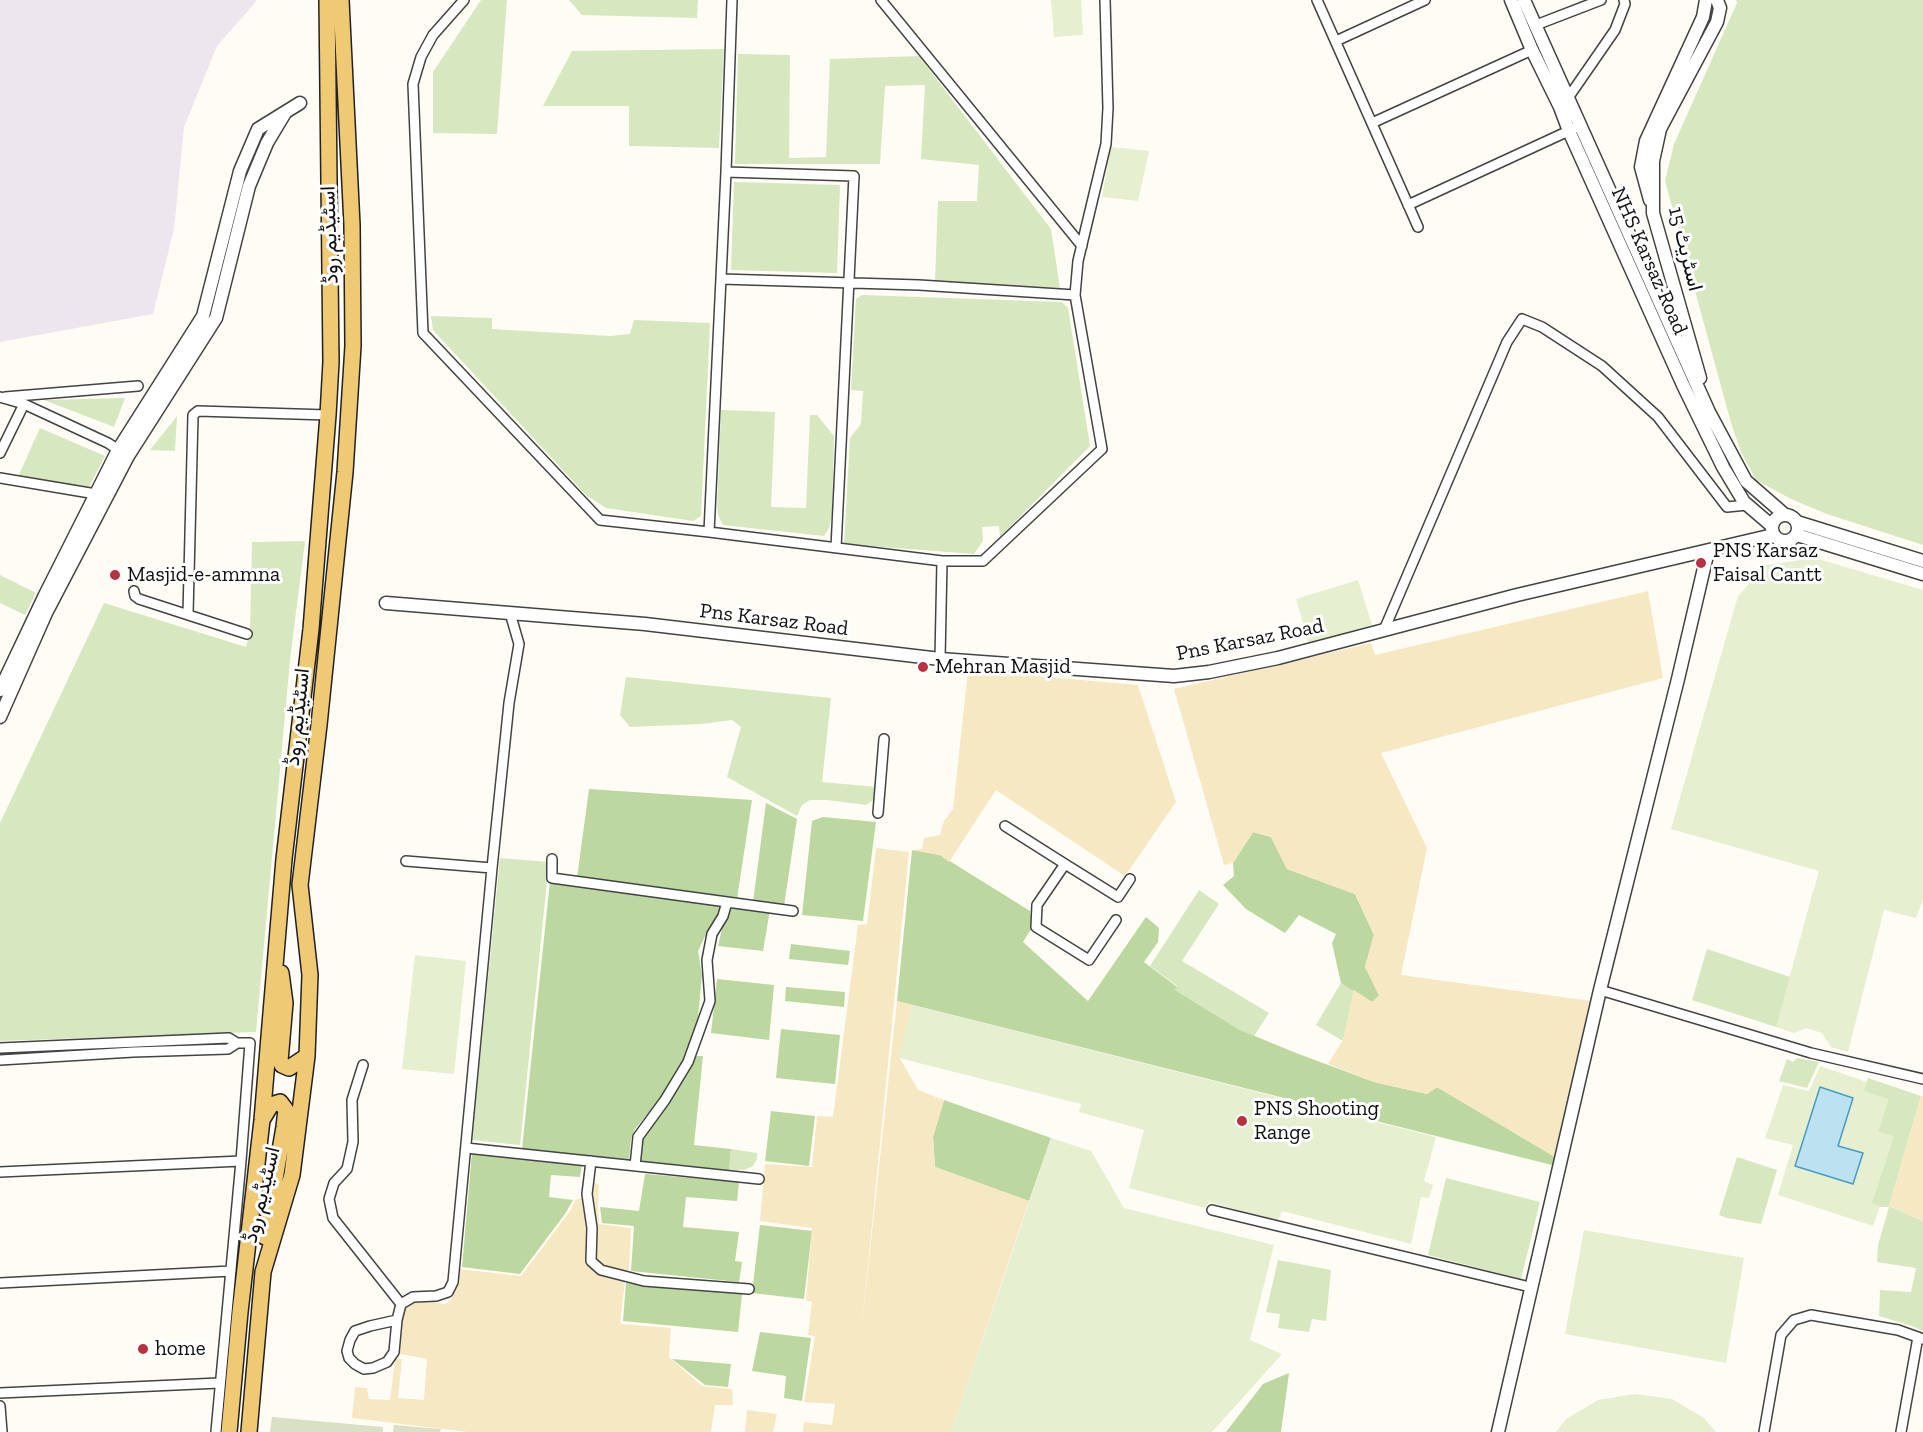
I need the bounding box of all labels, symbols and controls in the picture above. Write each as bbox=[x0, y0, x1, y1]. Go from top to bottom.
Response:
street label: NHS Karsaz Road bbox=[1605, 183, 1693, 339]
street label: اسٹیڈیم روڈ bbox=[316, 186, 344, 284]
street label: اسٹریٹ 15 bbox=[1662, 204, 1708, 294]
place label: PNS Karsaz Faisal Cantt bbox=[1713, 538, 1821, 588]
marker: PNS Karsaz Faisal Cantt bbox=[1694, 556, 1708, 570]
place label: Masjid-e-ammna bbox=[127, 562, 280, 588]
marker: Masjid-e-ammna bbox=[108, 568, 122, 582]
street label: Pns Karsaz Road bbox=[698, 598, 850, 642]
street label: Pns Karsaz Road bbox=[1174, 613, 1326, 667]
place label: Mehran Masjid bbox=[935, 654, 1071, 680]
marker: Mehran Masjid bbox=[916, 660, 930, 674]
street label: اسٹیڈیم روڈ bbox=[280, 667, 316, 767]
place label: PNS Shooting Range bbox=[1254, 1096, 1379, 1146]
marker: PNS Shooting Range bbox=[1235, 1114, 1249, 1128]
street label: اسٹیڈیم روڈ bbox=[238, 1144, 286, 1246]
place label: home bbox=[155, 1336, 206, 1362]
marker: home bbox=[136, 1342, 150, 1356]

